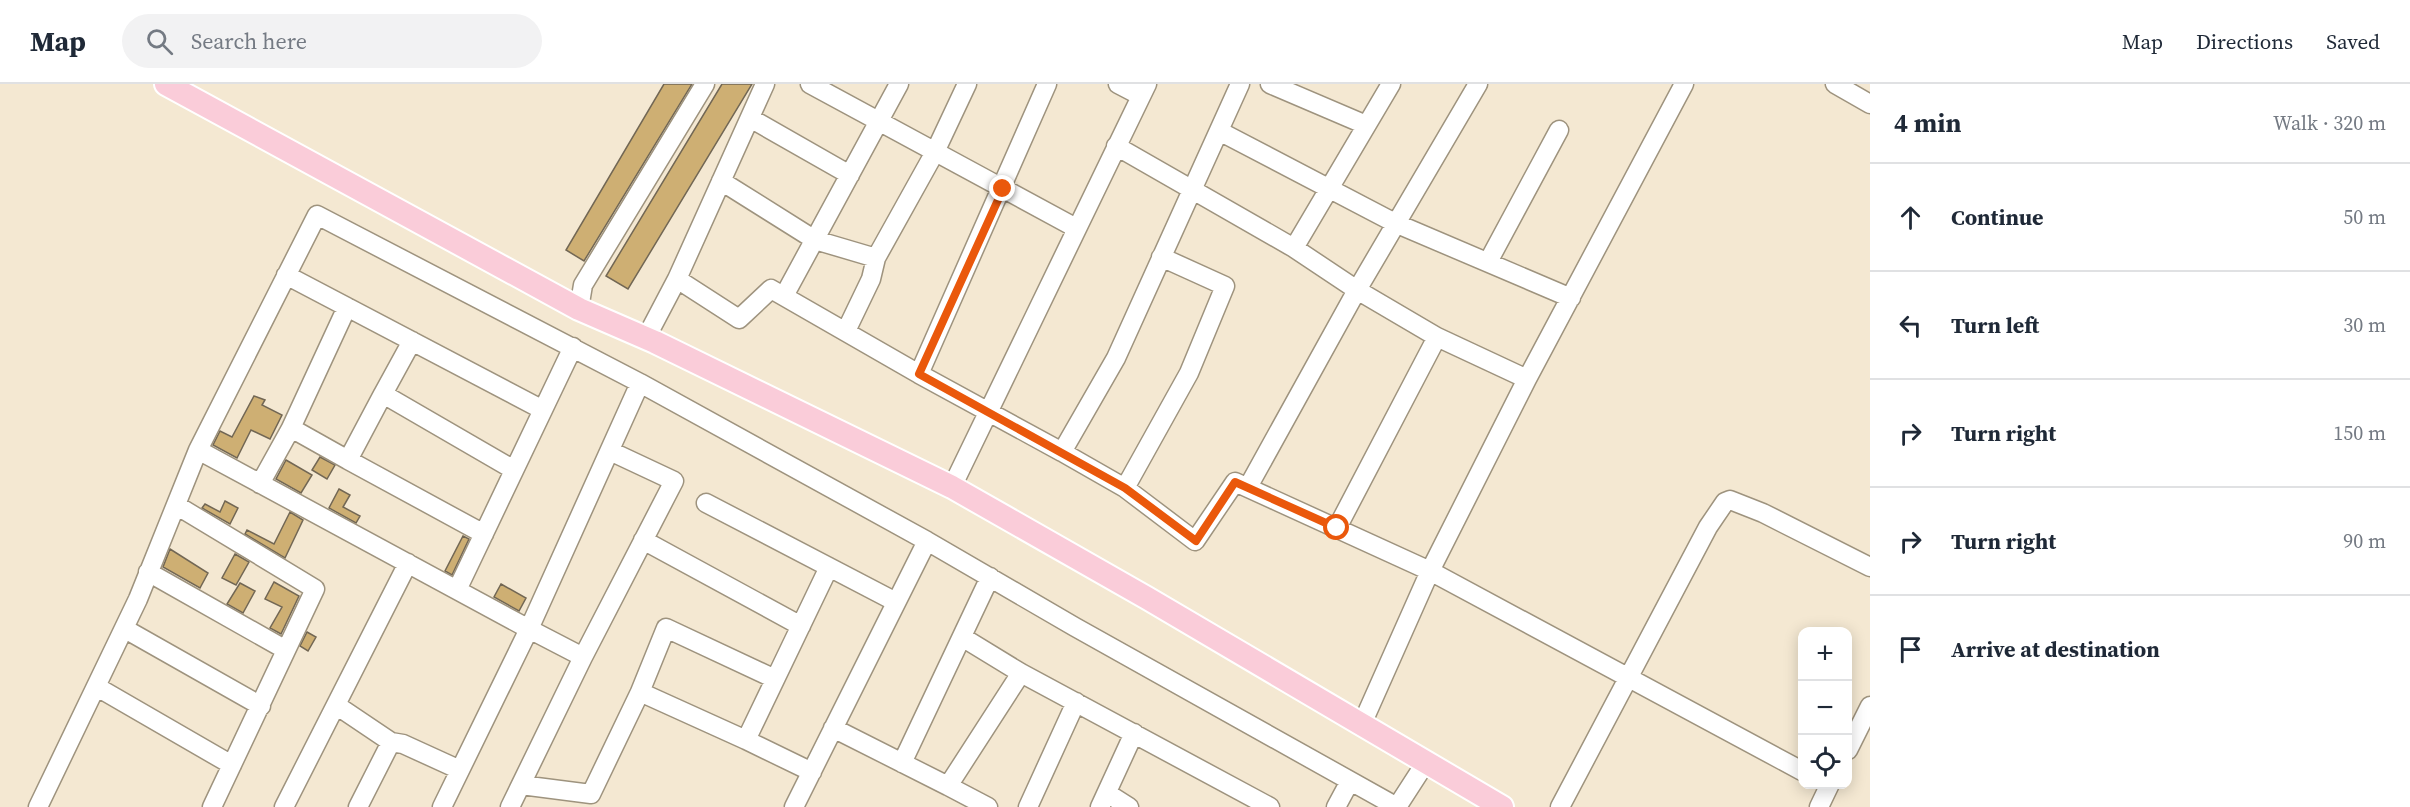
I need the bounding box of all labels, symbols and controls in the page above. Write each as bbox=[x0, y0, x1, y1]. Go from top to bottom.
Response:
search box bbox=[122, 14, 542, 68]
text: Map bbox=[30, 22, 86, 60]
icon: search bbox=[143, 25, 176, 58]
text: Search here bbox=[191, 26, 307, 56]
text: Map bbox=[2122, 27, 2163, 56]
text: Directions bbox=[2196, 27, 2293, 56]
text: Saved bbox=[2326, 27, 2380, 56]
text: 4 min bbox=[1894, 105, 1961, 141]
text: Walk · 320 m bbox=[2273, 109, 2386, 137]
route end bbox=[989, 175, 1015, 201]
icon: ahead bbox=[1894, 201, 1927, 234]
text: Continue bbox=[1951, 202, 2044, 232]
text: 50 m bbox=[2343, 203, 2386, 231]
icon: left bbox=[1894, 309, 1927, 342]
text: Turn left bbox=[1951, 310, 2039, 340]
text: 30 m bbox=[2343, 311, 2386, 339]
icon: right bbox=[1894, 417, 1927, 450]
text: Turn right bbox=[1951, 418, 2056, 448]
text: 150 m bbox=[2333, 419, 2386, 447]
route start bbox=[1323, 514, 1349, 540]
icon: right bbox=[1894, 525, 1927, 558]
text: Turn right bbox=[1951, 526, 2056, 556]
text: 90 m bbox=[2343, 527, 2386, 555]
map controls bbox=[1798, 627, 1852, 789]
button: + bbox=[1798, 627, 1852, 681]
icon: arrive bbox=[1894, 633, 1927, 666]
text: Arrive at destination bbox=[1951, 634, 2160, 664]
button: − bbox=[1798, 681, 1852, 735]
button: locate bbox=[1798, 735, 1852, 789]

